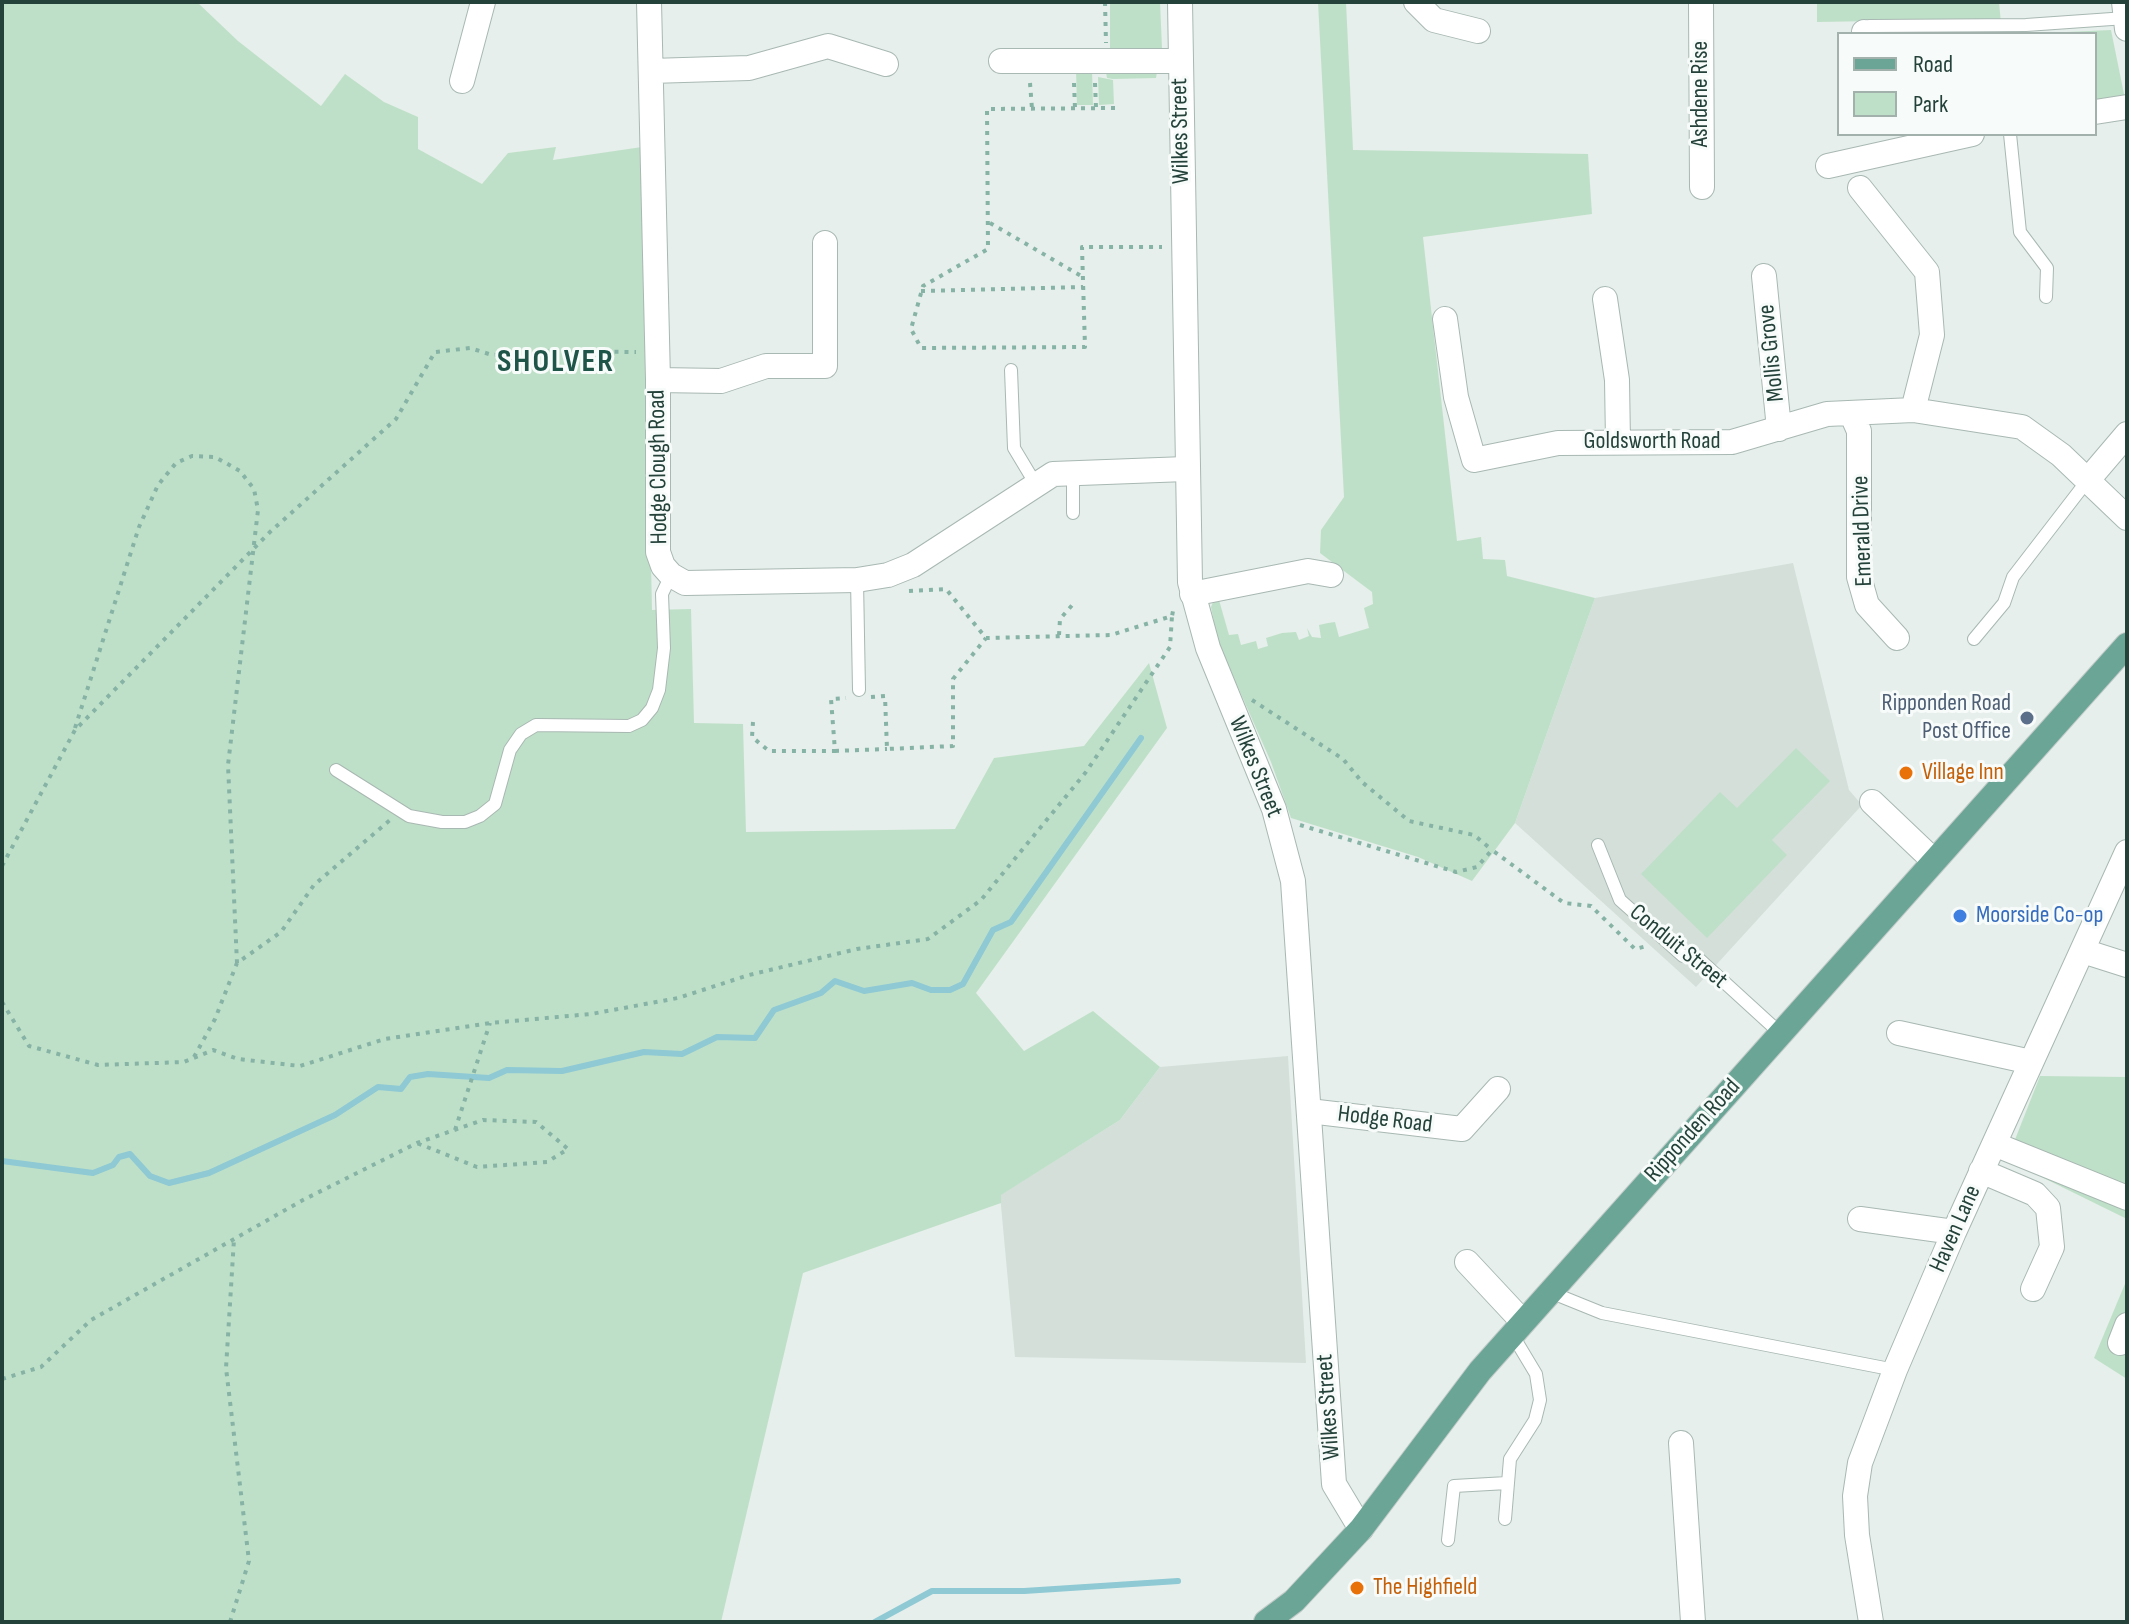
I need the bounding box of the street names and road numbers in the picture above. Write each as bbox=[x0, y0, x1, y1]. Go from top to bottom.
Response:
street label: Ashdene Rise bbox=[1687, 41, 1715, 147]
street label: Wilkes Street bbox=[1166, 78, 1196, 184]
street label: Mollis Grove bbox=[1753, 303, 1791, 403]
street label: Hodge Clough Road bbox=[643, 389, 675, 545]
street label: Goldsworth Road bbox=[1584, 428, 1720, 456]
street label: Emerald Drive bbox=[1847, 475, 1879, 587]
street label: Wilkes Street bbox=[1222, 712, 1288, 822]
street label: Conduit Street bbox=[1623, 899, 1733, 995]
street label: Ripponden Road bbox=[1639, 1073, 1747, 1189]
street label: Hodge Road bbox=[1336, 1100, 1434, 1140]
street label: Haven Lane bbox=[1924, 1181, 1988, 1277]
street label: Wilkes Street bbox=[1311, 1353, 1347, 1461]

